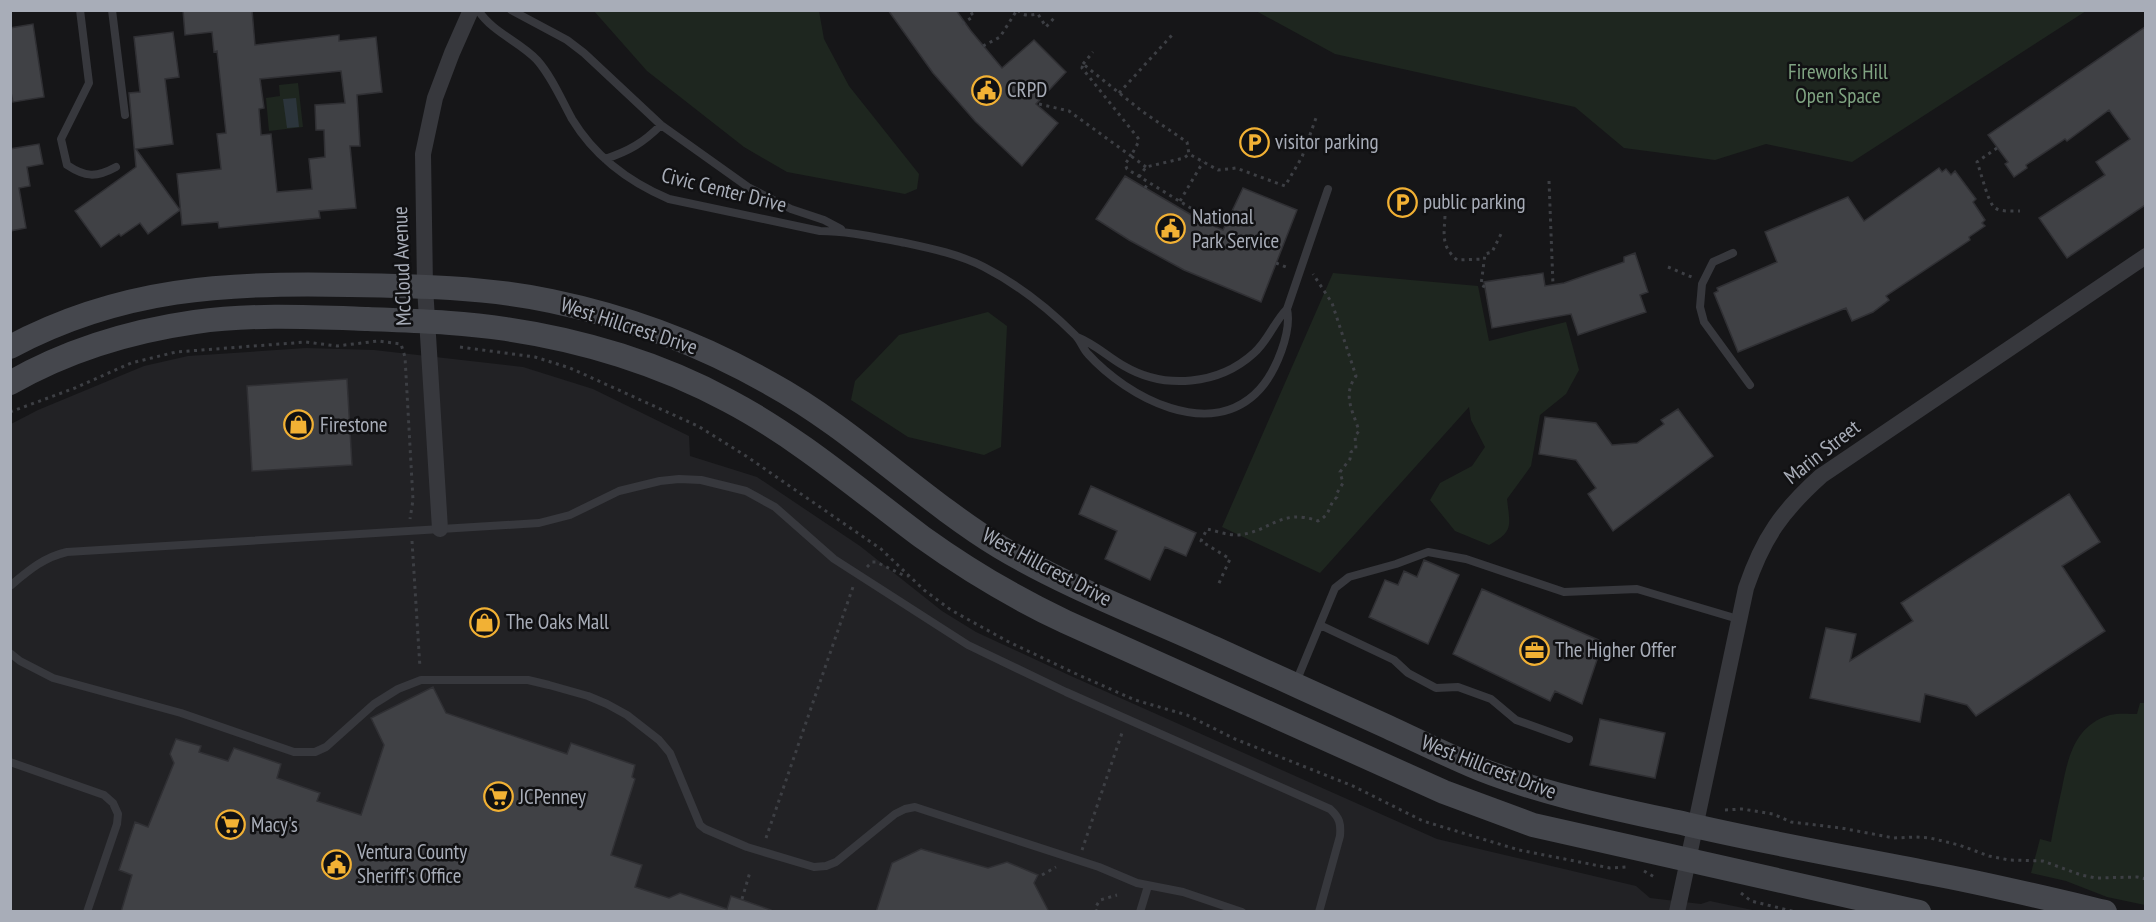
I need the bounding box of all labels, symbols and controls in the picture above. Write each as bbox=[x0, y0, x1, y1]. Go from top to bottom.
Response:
park label: Fireworks Hill Open Space bbox=[1788, 58, 1888, 109]
public building icon: CRPD bbox=[970, 74, 1002, 106]
place label: CRPD bbox=[1007, 76, 1047, 103]
parking icon: visitor parking bbox=[1238, 126, 1270, 158]
place label: visitor parking bbox=[1275, 128, 1379, 155]
street label: Civic Center Drive bbox=[659, 161, 789, 218]
parking icon: public parking bbox=[1386, 186, 1418, 218]
place label: public parking bbox=[1423, 188, 1526, 215]
place label: National Park Service bbox=[1192, 203, 1279, 254]
street label: McCloud Avenue bbox=[386, 206, 417, 326]
public building icon: National Park Service bbox=[1155, 213, 1187, 245]
street label: West Hillcrest Drive bbox=[557, 291, 701, 360]
shop icon: Firestone bbox=[283, 409, 315, 441]
place label: Firestone bbox=[320, 411, 387, 438]
street label: Marin Street bbox=[1778, 413, 1865, 490]
street label: West Hillcrest Drive bbox=[978, 521, 1116, 612]
shop icon: The Oaks Mall bbox=[469, 606, 501, 638]
place label: The Oaks Mall bbox=[506, 608, 609, 635]
office icon: The Higher Offer bbox=[1518, 634, 1550, 666]
place label: The Higher Offer bbox=[1555, 636, 1677, 663]
street label: West Hillcrest Drive bbox=[1418, 728, 1560, 805]
supermarket icon: JCPenney bbox=[482, 781, 514, 813]
place label: JCPenney bbox=[518, 783, 586, 810]
supermarket icon: Macy's bbox=[214, 809, 246, 841]
place label: Macy's bbox=[251, 811, 298, 838]
place label: Ventura County Sheriff's Office bbox=[356, 838, 467, 889]
public building icon: Ventura County Sheriff's Office bbox=[320, 848, 352, 880]

